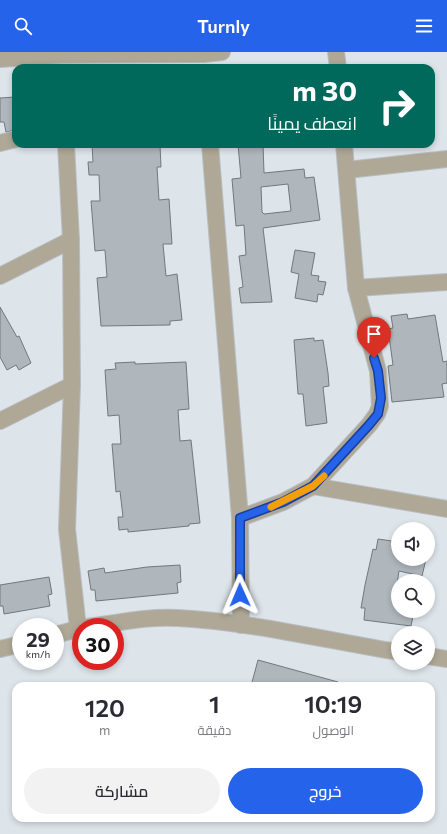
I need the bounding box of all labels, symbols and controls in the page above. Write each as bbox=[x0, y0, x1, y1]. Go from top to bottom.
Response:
icon: search bbox=[12, 15, 34, 37]
text: Turnly bbox=[197, 15, 250, 37]
icon: menu bbox=[413, 15, 435, 37]
text: 30 m bbox=[292, 73, 357, 107]
icon: right bbox=[371, 80, 423, 132]
text: انعطف يمينًا bbox=[267, 112, 357, 134]
pin bbox=[357, 317, 391, 358]
icon: arrive bbox=[363, 323, 385, 345]
map controls bbox=[391, 522, 435, 670]
button: sound bbox=[391, 522, 435, 566]
position arrow bbox=[219, 574, 261, 616]
button: search bbox=[391, 574, 435, 618]
speed limit sign: 30 bbox=[72, 618, 124, 670]
button: layers bbox=[391, 626, 435, 670]
text: 29 bbox=[26, 627, 50, 651]
text: km/h bbox=[26, 648, 50, 660]
text: 1 bbox=[209, 689, 220, 718]
text: 10:19 bbox=[304, 689, 362, 718]
text: 120 bbox=[85, 693, 125, 722]
text: m bbox=[99, 722, 110, 738]
text: دقيقة bbox=[198, 722, 231, 738]
text: الوصول bbox=[312, 722, 354, 738]
button: مشاركة bbox=[24, 768, 220, 814]
button: خروج bbox=[228, 768, 423, 814]

